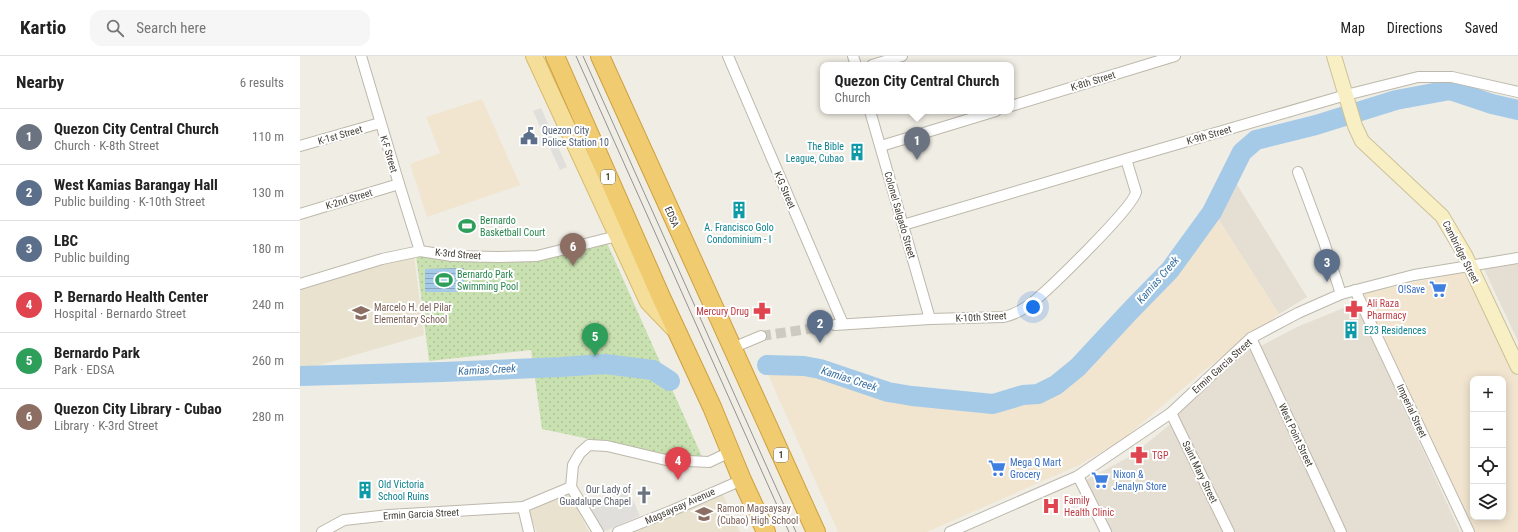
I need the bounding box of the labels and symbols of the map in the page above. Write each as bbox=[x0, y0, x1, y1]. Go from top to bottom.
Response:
street label: K-8th Street bbox=[1069, 69, 1117, 93]
street label: K-1st Street bbox=[316, 123, 364, 147]
street label: K-9th Street bbox=[1185, 123, 1233, 147]
place label: Quezon City Police Station 10 bbox=[542, 125, 609, 148]
public building icon: Quezon City Police Station 10 bbox=[519, 126, 539, 146]
pin: 1 bbox=[904, 127, 930, 160]
street label: K-F Street bbox=[378, 134, 400, 174]
place label: The Bible League, Cubao bbox=[786, 141, 844, 164]
building icon: The Bible League, Cubao bbox=[847, 142, 867, 162]
road number: 1 bbox=[601, 170, 615, 184]
street label: K-G Street bbox=[772, 170, 798, 210]
street label: Colonel Salgado Street bbox=[882, 170, 918, 260]
street label: K-2nd Street bbox=[324, 187, 374, 211]
building icon: A. Francisco Golo Condominium - I bbox=[729, 200, 749, 220]
street label: EDSA bbox=[663, 205, 682, 229]
place label: Bernardo Basketball Court bbox=[480, 215, 545, 238]
sports icon: Bernardo Basketball Court bbox=[457, 216, 477, 236]
street label: Cambridge Street bbox=[1441, 219, 1481, 285]
place label: A. Francisco Golo Condominium - I bbox=[704, 222, 774, 245]
pin: 6 bbox=[560, 233, 586, 266]
street label: K-3rd Street bbox=[435, 247, 482, 261]
pin: 3 bbox=[1314, 249, 1340, 282]
water label: Kamias Creek bbox=[1134, 254, 1182, 306]
place label: Bernardo Park Swimming Pool bbox=[457, 269, 518, 292]
sports icon: Bernardo Park Swimming Pool bbox=[434, 270, 454, 290]
supermarket icon: O!Save bbox=[1428, 279, 1448, 299]
place label: O!Save bbox=[1398, 284, 1425, 295]
your location bbox=[1023, 297, 1043, 317]
place label: Ali Raza Pharmacy bbox=[1367, 298, 1406, 321]
pharmacy icon: Ali Raza Pharmacy bbox=[1344, 299, 1364, 319]
pharmacy icon: Mercury Drug bbox=[752, 301, 772, 321]
place label: Marcelo H. del Pilar Elementary School bbox=[374, 302, 452, 325]
school or university icon: Marcelo H. del Pilar Elementary School bbox=[351, 303, 371, 323]
place label: Mercury Drug bbox=[696, 306, 749, 317]
pin: 2 bbox=[807, 310, 833, 343]
street label: K-10th Street bbox=[955, 310, 1007, 324]
building icon: E23 Residences bbox=[1341, 320, 1361, 340]
pin: 5 bbox=[582, 323, 608, 356]
place label: E23 Residences bbox=[1364, 325, 1427, 336]
street label: Ermin Garcia Street bbox=[1190, 336, 1254, 396]
water label: Kamias Creek bbox=[458, 362, 516, 378]
water label: Kamias Creek bbox=[819, 364, 879, 394]
street label: Imperial Street bbox=[1395, 382, 1429, 440]
street label: West Point Street bbox=[1277, 402, 1315, 468]
street label: Saint Mary Street bbox=[1180, 439, 1220, 505]
pharmacy icon: TGP bbox=[1129, 445, 1149, 465]
pin: 4 bbox=[665, 447, 691, 480]
road number: 1 bbox=[774, 448, 788, 462]
place label: TGP bbox=[1152, 450, 1169, 461]
place label: Mega Q Mart Grocery bbox=[1010, 457, 1061, 480]
supermarket icon: Mega Q Mart Grocery bbox=[987, 458, 1007, 478]
place label: Nixon & Jenalyn Store bbox=[1113, 469, 1167, 492]
supermarket icon: Nixon & Jenalyn Store bbox=[1090, 470, 1110, 490]
place label: Old Victoria School Ruins bbox=[378, 479, 430, 502]
building icon: Old Victoria School Ruins bbox=[355, 480, 375, 500]
place label: Our Lady of Guadalupe Chapel bbox=[559, 484, 632, 507]
church icon: Our Lady of Guadalupe Chapel bbox=[634, 485, 654, 505]
street label: Magsaysay Avenue bbox=[643, 486, 717, 526]
place label: Family Health Clinic bbox=[1064, 495, 1114, 518]
hospital icon: Family Health Clinic bbox=[1041, 496, 1061, 516]
place label: Ramon Magsaysay (Cubao) High School bbox=[717, 503, 798, 527]
school or university icon: Ramon Magsaysay (Cubao) High School bbox=[694, 504, 714, 524]
street label: Ermin Garcia Street bbox=[383, 507, 459, 521]

